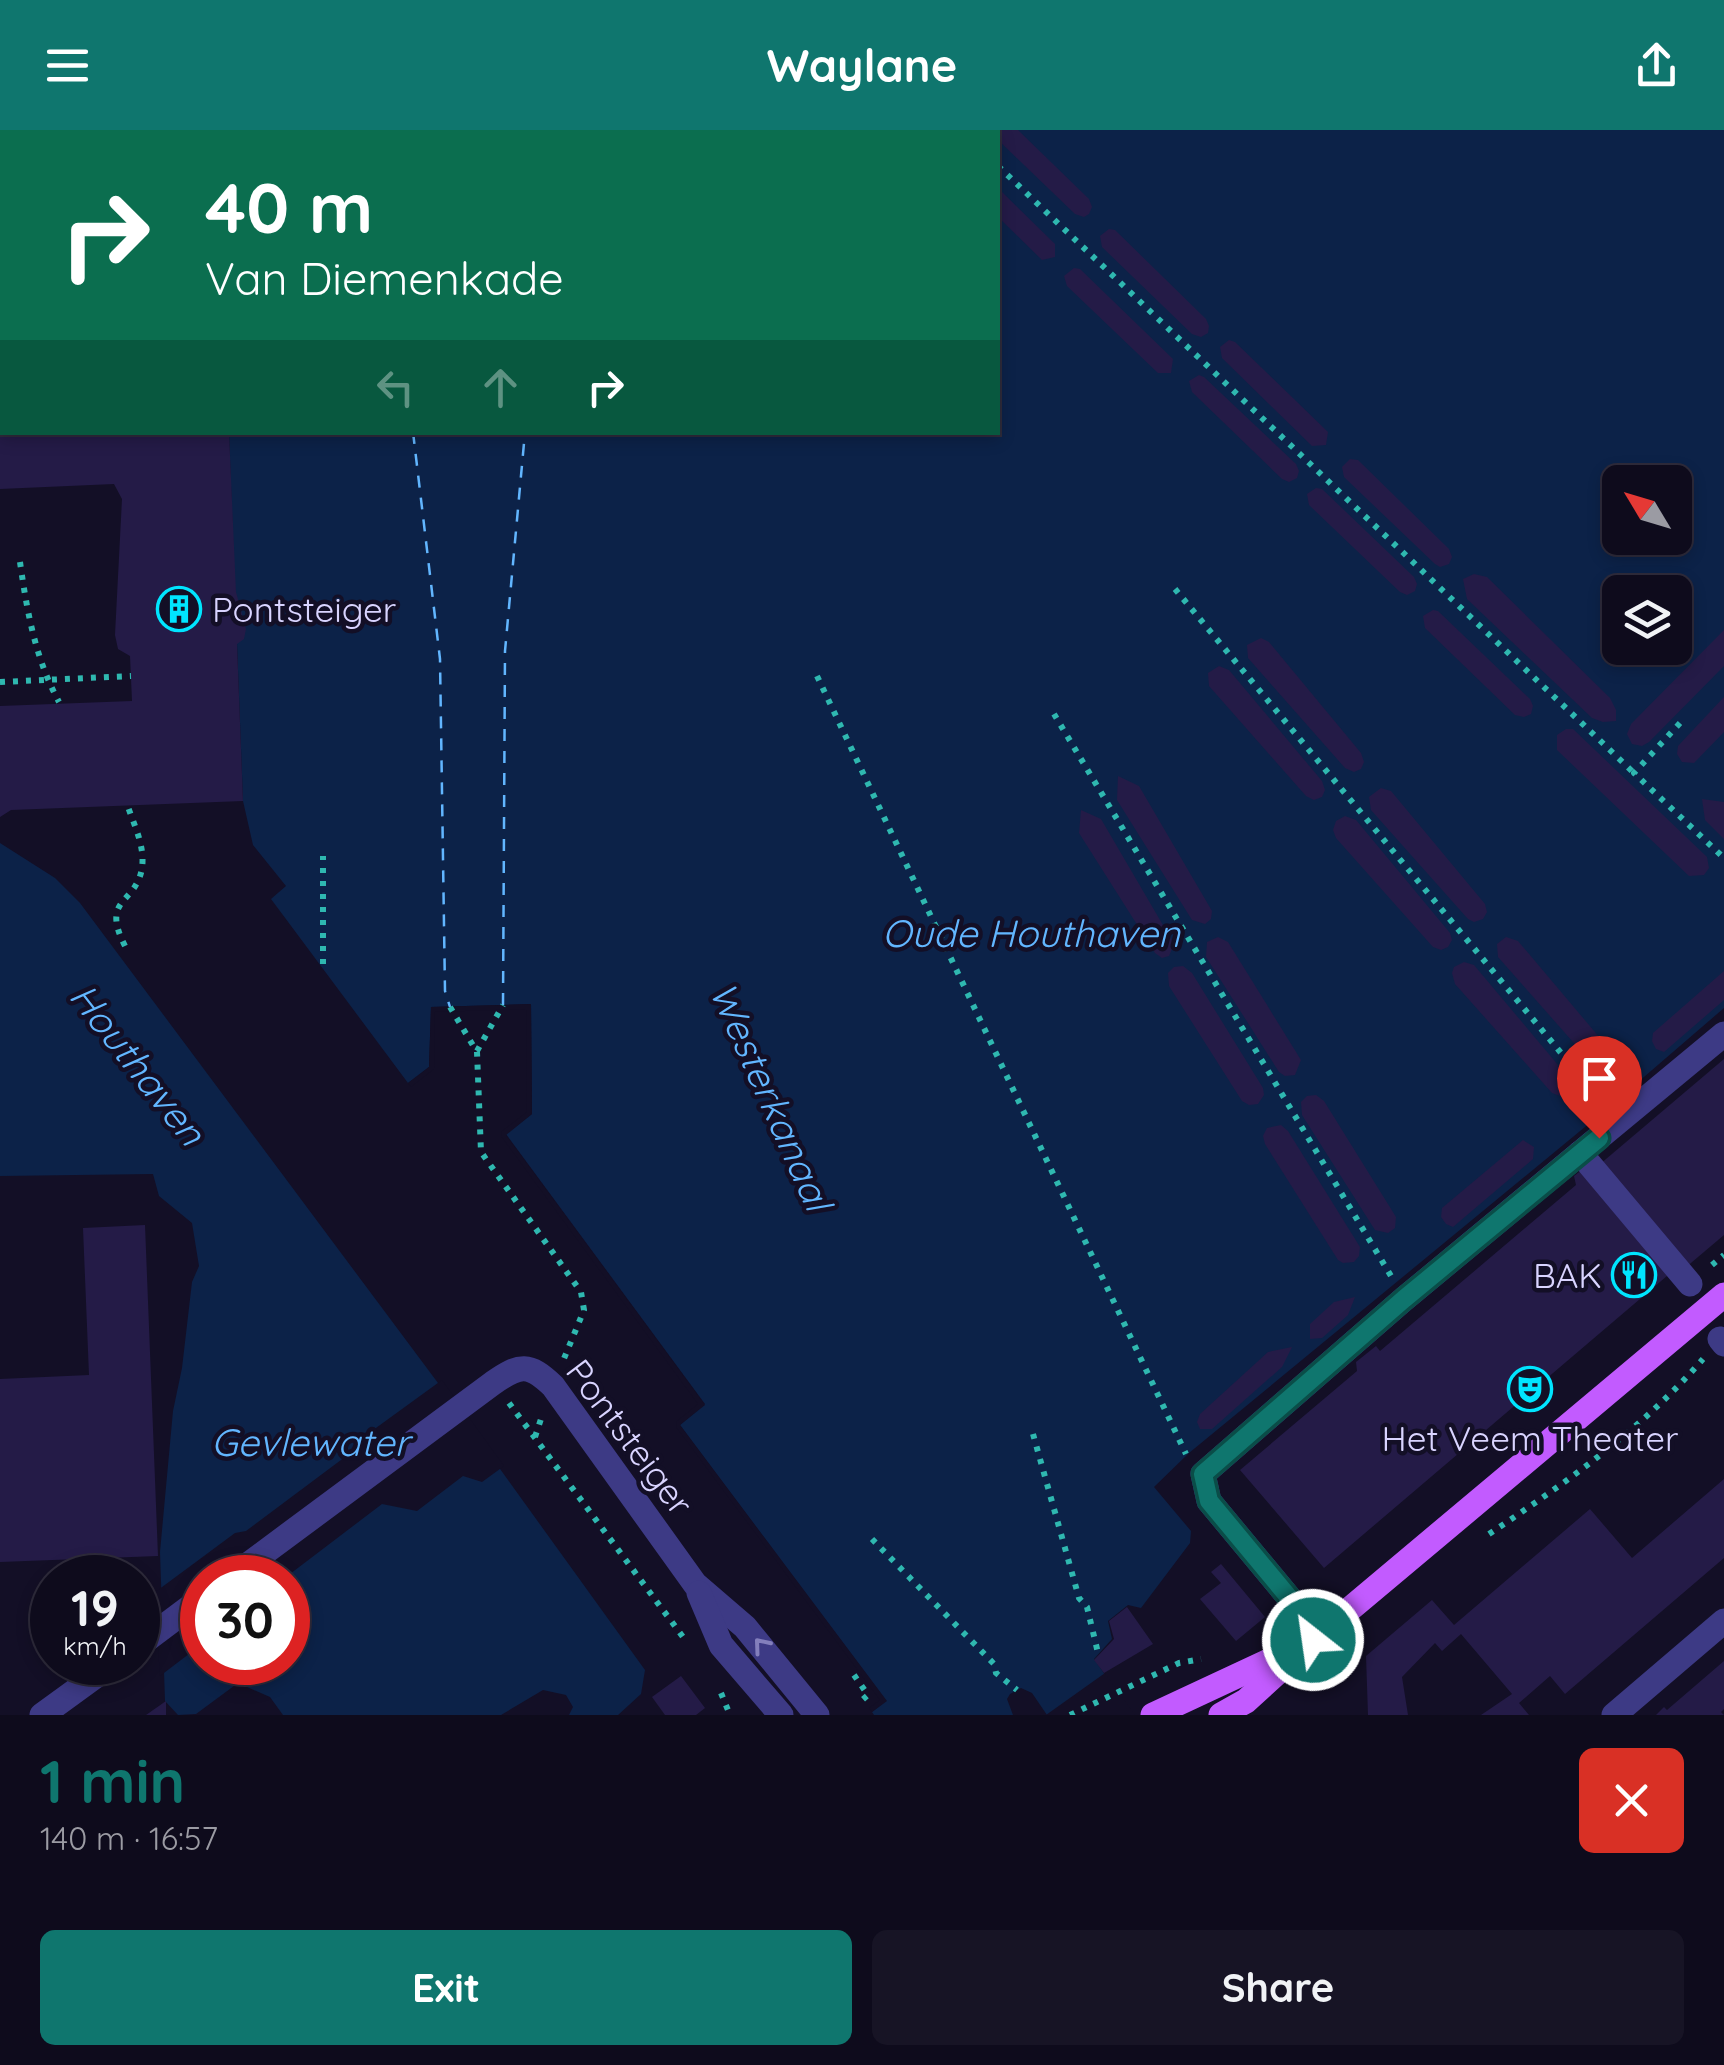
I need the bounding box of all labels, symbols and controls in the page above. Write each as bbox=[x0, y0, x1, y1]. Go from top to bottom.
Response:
text: Waylane bbox=[767, 37, 957, 93]
icon: menu bbox=[40, 38, 95, 93]
icon: share bbox=[1629, 38, 1684, 93]
text: 40 m bbox=[205, 163, 373, 251]
icon: right bbox=[40, 170, 170, 300]
text: Van Diemenkade bbox=[205, 250, 564, 306]
icon: left bbox=[368, 360, 423, 415]
icon: ahead bbox=[473, 360, 528, 415]
icon: right bbox=[578, 360, 633, 415]
north arrow bbox=[1602, 465, 1692, 555]
map controls bbox=[1602, 465, 1692, 665]
button: layers bbox=[1602, 575, 1692, 665]
building icon: Pontsteiger bbox=[156, 586, 202, 632]
place label: Pontsteiger bbox=[212, 587, 396, 631]
water label: Oude Houthaven bbox=[882, 909, 1181, 957]
water label: Houthaven bbox=[60, 973, 217, 1155]
water label: Westerkanaal bbox=[699, 975, 844, 1221]
pin bbox=[1557, 1036, 1642, 1139]
icon: arrive bbox=[1572, 1051, 1627, 1106]
restaurant icon: BAK bbox=[1611, 1252, 1657, 1298]
place label: BAK bbox=[1533, 1253, 1602, 1297]
street label: Pontsteiger bbox=[557, 1350, 703, 1524]
theatre icon: Het Veem Theater bbox=[1507, 1366, 1553, 1412]
place label: Het Veem Theater bbox=[1382, 1416, 1678, 1460]
water label: Gevlewater bbox=[211, 1418, 413, 1466]
speed limit sign: 30 bbox=[180, 1555, 310, 1685]
text: 19 bbox=[71, 1576, 119, 1639]
position arrow bbox=[1261, 1588, 1365, 1692]
text: km/h bbox=[63, 1630, 127, 1661]
one-way arrow bbox=[754, 1639, 772, 1657]
text: 1 min bbox=[40, 1743, 185, 1818]
button: close bbox=[1579, 1748, 1684, 1853]
text: 140 m · 16:57 bbox=[40, 1818, 218, 1858]
button: Exit bbox=[40, 1930, 852, 2045]
button: Share bbox=[872, 1930, 1684, 2045]

